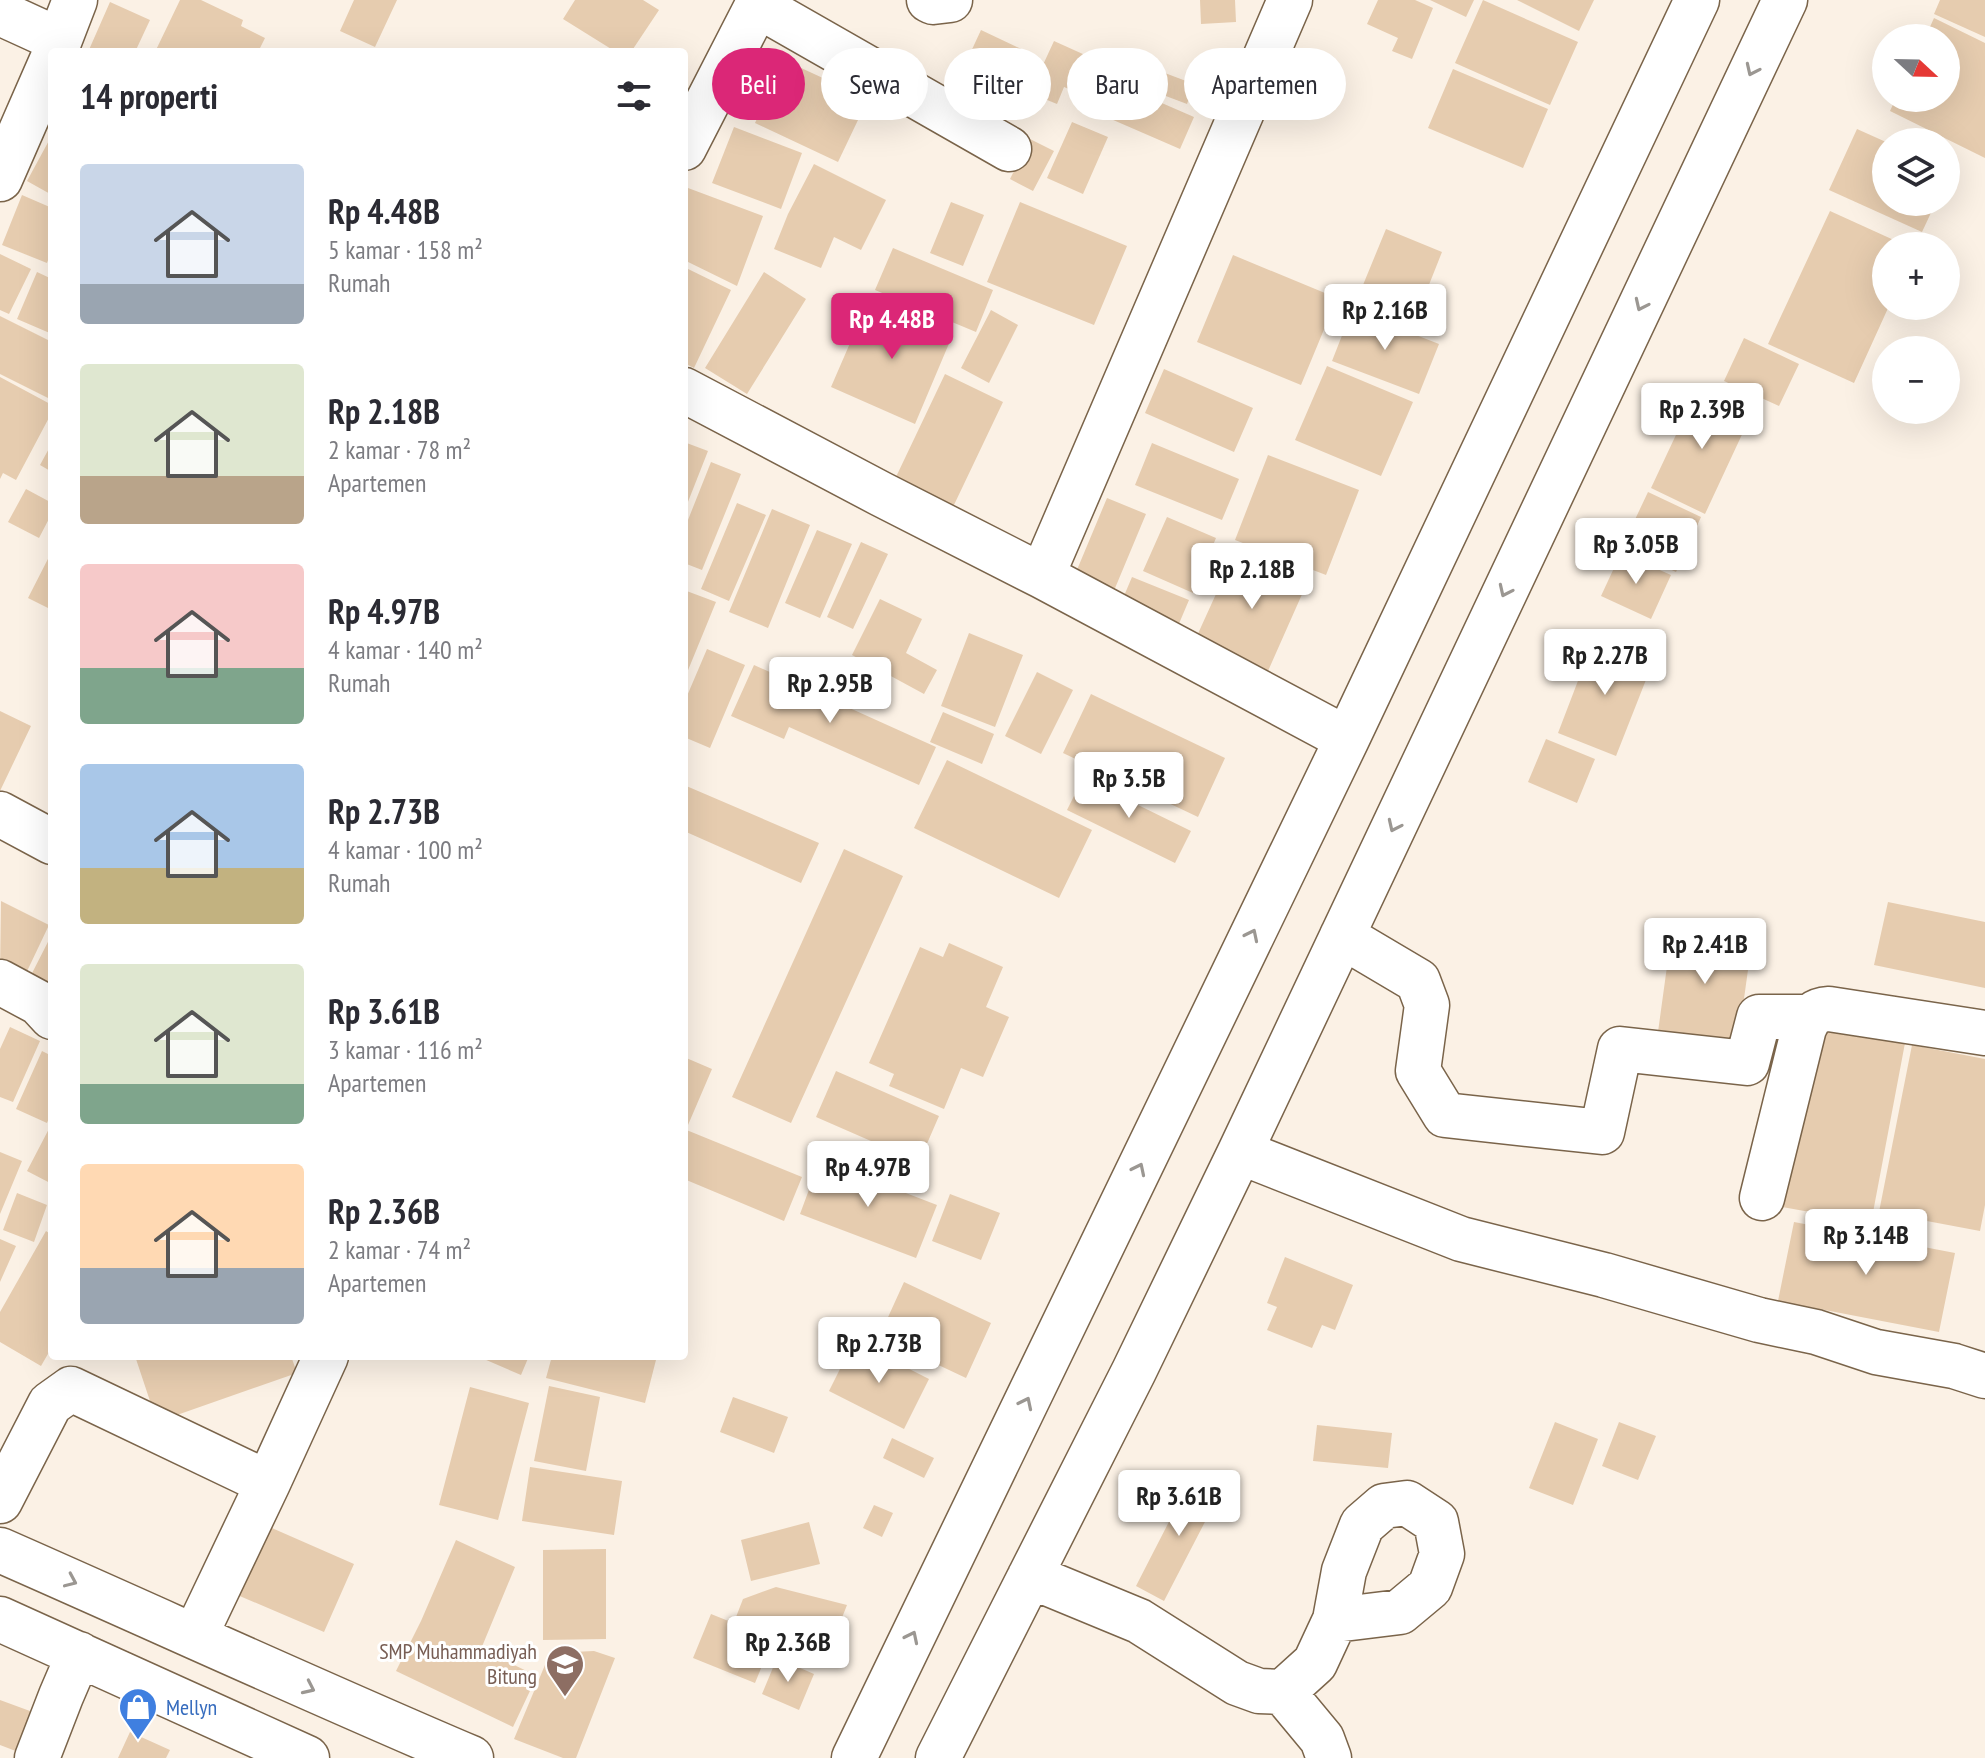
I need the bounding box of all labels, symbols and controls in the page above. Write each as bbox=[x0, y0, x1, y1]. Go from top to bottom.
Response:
north arrow bbox=[1872, 24, 1960, 112]
map controls bbox=[1872, 24, 1960, 424]
chip: Beli bbox=[712, 48, 805, 120]
chip: Sewa bbox=[821, 48, 928, 120]
chip: Filter bbox=[944, 48, 1051, 120]
chip: Baru bbox=[1067, 48, 1168, 120]
chip: Apartemen bbox=[1184, 48, 1346, 120]
one-way arrow bbox=[1746, 62, 1762, 77]
text: 14 properti bbox=[80, 74, 218, 118]
icon: filters bbox=[612, 74, 656, 118]
button: layers bbox=[1872, 128, 1960, 216]
text: Rp 4.48B bbox=[328, 189, 440, 233]
icon: home bbox=[144, 196, 240, 292]
button: + bbox=[1872, 232, 1960, 320]
text: 5 kamar · 158 m² bbox=[328, 233, 483, 266]
text: Rumah bbox=[328, 266, 391, 299]
pin: Rp 2.16B bbox=[1302, 284, 1468, 352]
pin: Rp 4.48B bbox=[809, 293, 975, 361]
text: Rp 2.16B bbox=[1342, 293, 1428, 326]
one-way arrow bbox=[1635, 297, 1651, 312]
text: Rp 4.48B bbox=[849, 302, 935, 335]
button: − bbox=[1872, 336, 1960, 424]
pin: Rp 2.39B bbox=[1619, 383, 1785, 451]
text: Rp 2.18B bbox=[328, 389, 440, 433]
text: Rp 2.39B bbox=[1659, 392, 1745, 425]
icon: home bbox=[144, 396, 240, 492]
text: 2 kamar · 78 m² bbox=[328, 433, 471, 466]
text: Apartemen bbox=[328, 466, 427, 499]
pin: Rp 3.05B bbox=[1553, 518, 1719, 586]
text: Rp 3.05B bbox=[1593, 527, 1679, 560]
pin: Rp 2.18B bbox=[1169, 543, 1335, 611]
text: Rp 2.18B bbox=[1209, 552, 1295, 585]
one-way arrow bbox=[1499, 583, 1515, 597]
text: Rp 4.97B bbox=[328, 589, 440, 633]
icon: home bbox=[144, 596, 240, 692]
pin: Rp 2.27B bbox=[1522, 629, 1688, 697]
text: 4 kamar · 140 m² bbox=[328, 633, 483, 666]
text: Rp 2.27B bbox=[1562, 638, 1648, 671]
pin: Rp 2.95B bbox=[747, 657, 913, 725]
text: Rumah bbox=[328, 666, 391, 699]
text: Rp 2.95B bbox=[787, 666, 873, 699]
pin: Rp 3.5B bbox=[1055, 752, 1203, 820]
text: Rp 3.5B bbox=[1092, 761, 1166, 794]
text: Rp 2.73B bbox=[328, 789, 440, 833]
icon: home bbox=[144, 796, 240, 892]
one-way arrow bbox=[1388, 818, 1404, 832]
text: 4 kamar · 100 m² bbox=[328, 833, 483, 866]
text: Rumah bbox=[328, 866, 391, 899]
pin: Rp 2.41B bbox=[1622, 918, 1788, 986]
text: Rp 2.41B bbox=[1662, 927, 1748, 960]
one-way arrow bbox=[1242, 929, 1258, 944]
text: Rp 3.61B bbox=[328, 989, 440, 1033]
icon: home bbox=[144, 996, 240, 1092]
text: 3 kamar · 116 m² bbox=[328, 1033, 483, 1066]
text: Apartemen bbox=[328, 1066, 427, 1099]
pin: Rp 4.97B bbox=[785, 1141, 951, 1209]
text: Rp 4.97B bbox=[825, 1150, 911, 1183]
one-way arrow bbox=[1129, 1163, 1145, 1178]
text: Rp 2.36B bbox=[328, 1189, 440, 1233]
icon: home bbox=[144, 1196, 240, 1292]
pin: Rp 3.14B bbox=[1783, 1209, 1949, 1277]
text: Rp 3.14B bbox=[1823, 1218, 1909, 1251]
text: 2 kamar · 74 m² bbox=[328, 1233, 471, 1266]
text: Apartemen bbox=[328, 1266, 427, 1299]
pin: Rp 2.73B bbox=[796, 1317, 962, 1385]
text: Rp 2.73B bbox=[836, 1326, 922, 1359]
one-way arrow bbox=[1016, 1397, 1031, 1412]
pin: Rp 3.61B bbox=[1096, 1470, 1262, 1538]
text: Rp 3.61B bbox=[1136, 1479, 1222, 1512]
one-way arrow bbox=[63, 1572, 78, 1588]
pin: Rp 2.36B bbox=[705, 1616, 871, 1684]
text: Rp 2.36B bbox=[745, 1625, 831, 1658]
one-way arrow bbox=[902, 1631, 918, 1646]
place label: SMP Muhammadiyah Bitung bbox=[379, 1637, 537, 1690]
school or university icon: SMP Muhammadiyah Bitung bbox=[544, 1643, 586, 1698]
one-way arrow bbox=[300, 1678, 315, 1694]
shop icon: Mellyn bbox=[117, 1686, 159, 1741]
place label: Mellyn bbox=[166, 1693, 217, 1721]

